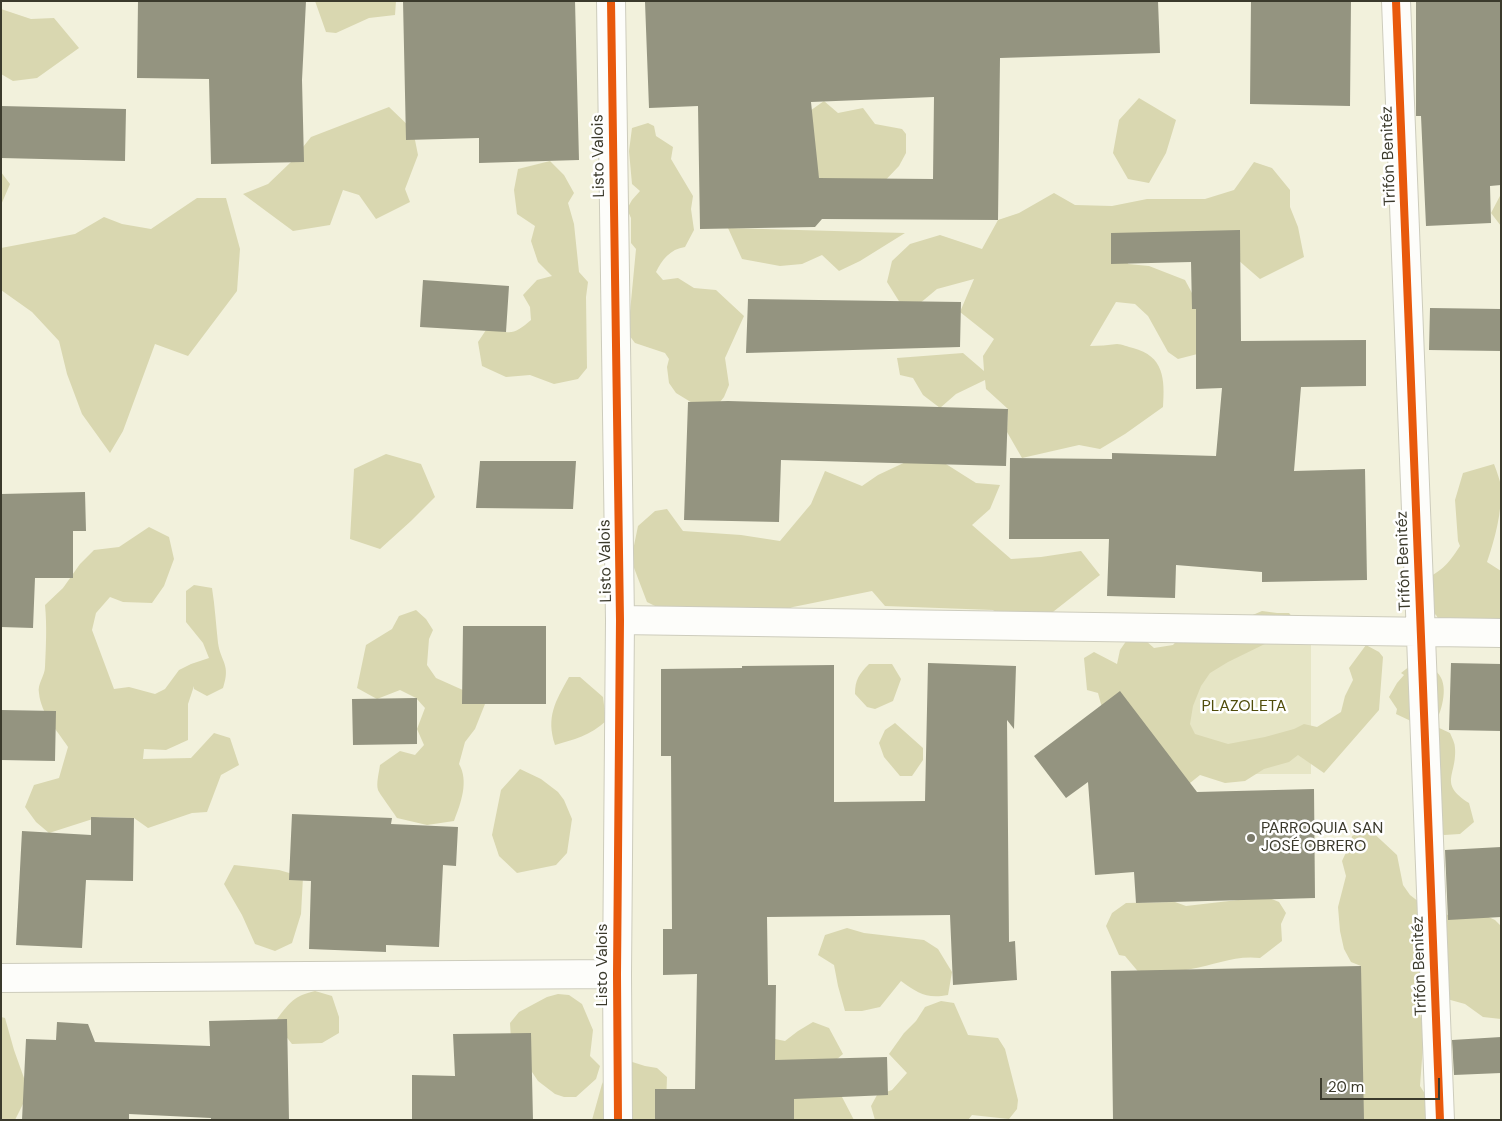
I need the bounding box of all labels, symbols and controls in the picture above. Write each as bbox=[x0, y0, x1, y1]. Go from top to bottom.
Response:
street label: Trifón Benitéz bbox=[1378, 106, 1400, 206]
street label: Listo Valois bbox=[589, 114, 609, 198]
street label: Trifón Benitéz bbox=[1393, 511, 1415, 611]
street label: Listo Valois bbox=[596, 519, 616, 603]
park label: PLAZOLETA bbox=[1202, 697, 1286, 717]
place label: PARROQUIA SAN JOSÉ OBRERO bbox=[1261, 819, 1383, 857]
marker: PARROQUIA SAN JOSÉ OBRERO bbox=[1245, 832, 1257, 844]
street label: Trifón Benitéz bbox=[1409, 916, 1431, 1016]
street label: Listo Valois bbox=[593, 923, 613, 1007]
scale bar bbox=[1322, 1068, 1442, 1100]
text: 20 m bbox=[1328, 1077, 1364, 1097]

